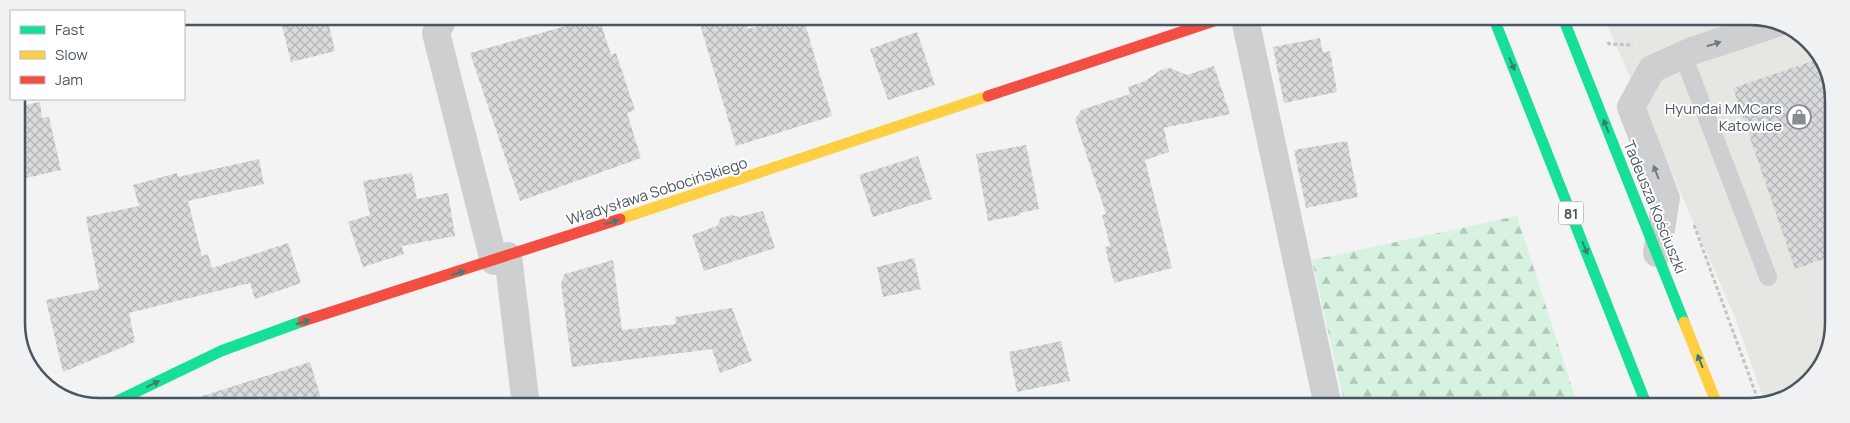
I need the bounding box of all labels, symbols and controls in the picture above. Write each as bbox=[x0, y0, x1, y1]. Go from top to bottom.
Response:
legend bbox=[10, 10, 185, 100]
text: Fast bbox=[55, 19, 84, 40]
one-way arrow bbox=[1707, 39, 1722, 47]
text: Slow bbox=[55, 44, 88, 65]
one-way arrow bbox=[1508, 57, 1516, 72]
text: Jam bbox=[55, 69, 83, 90]
place label: Hyundai MMCars Katowice bbox=[1665, 98, 1782, 136]
shop icon: Hyundai MMCars Katowice bbox=[1786, 104, 1812, 130]
one-way arrow bbox=[1602, 119, 1610, 134]
street label: Tadeusza Kościuszki bbox=[1619, 137, 1691, 277]
street label: Władysława Sobocińskiego bbox=[564, 152, 750, 230]
one-way arrow bbox=[1652, 164, 1659, 179]
road number: 81 bbox=[1558, 202, 1584, 224]
one-way arrow bbox=[604, 217, 619, 225]
one-way arrow bbox=[1581, 240, 1589, 255]
one-way arrow bbox=[450, 268, 465, 276]
one-way arrow bbox=[295, 317, 310, 325]
one-way arrow bbox=[1696, 353, 1704, 368]
one-way arrow bbox=[146, 380, 160, 388]

